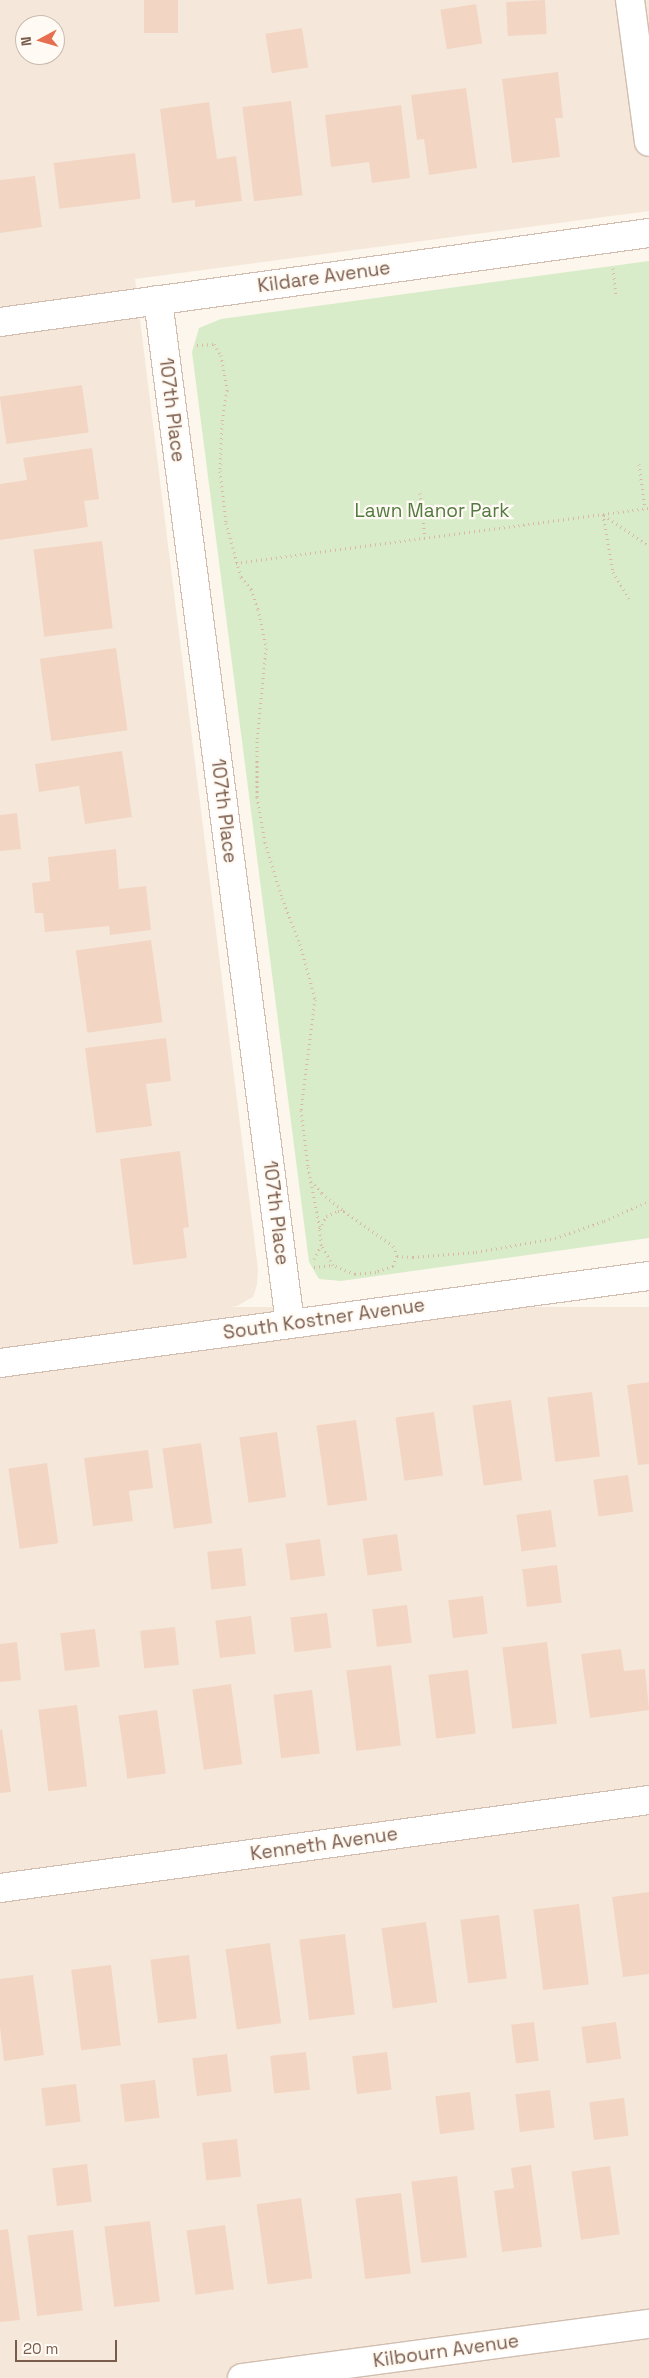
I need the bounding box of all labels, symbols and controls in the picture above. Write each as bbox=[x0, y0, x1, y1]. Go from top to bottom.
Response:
north arrow bbox=[15, 15, 65, 65]
text: N bbox=[17, 36, 36, 47]
street label: Kildare Avenue bbox=[256, 256, 392, 298]
street label: 107th Place bbox=[154, 356, 190, 464]
park label: Lawn Manor Park bbox=[354, 500, 510, 522]
street label: 107th Place bbox=[206, 757, 242, 865]
street label: 107th Place bbox=[258, 1159, 294, 1267]
street label: South Kostner Avenue bbox=[221, 1294, 427, 1344]
street label: Kenneth Avenue bbox=[249, 1822, 399, 1866]
street label: Kilbourn Avenue bbox=[371, 2329, 521, 2373]
scale bar bbox=[18, 2330, 120, 2362]
text: 20 m bbox=[23, 2339, 58, 2358]

